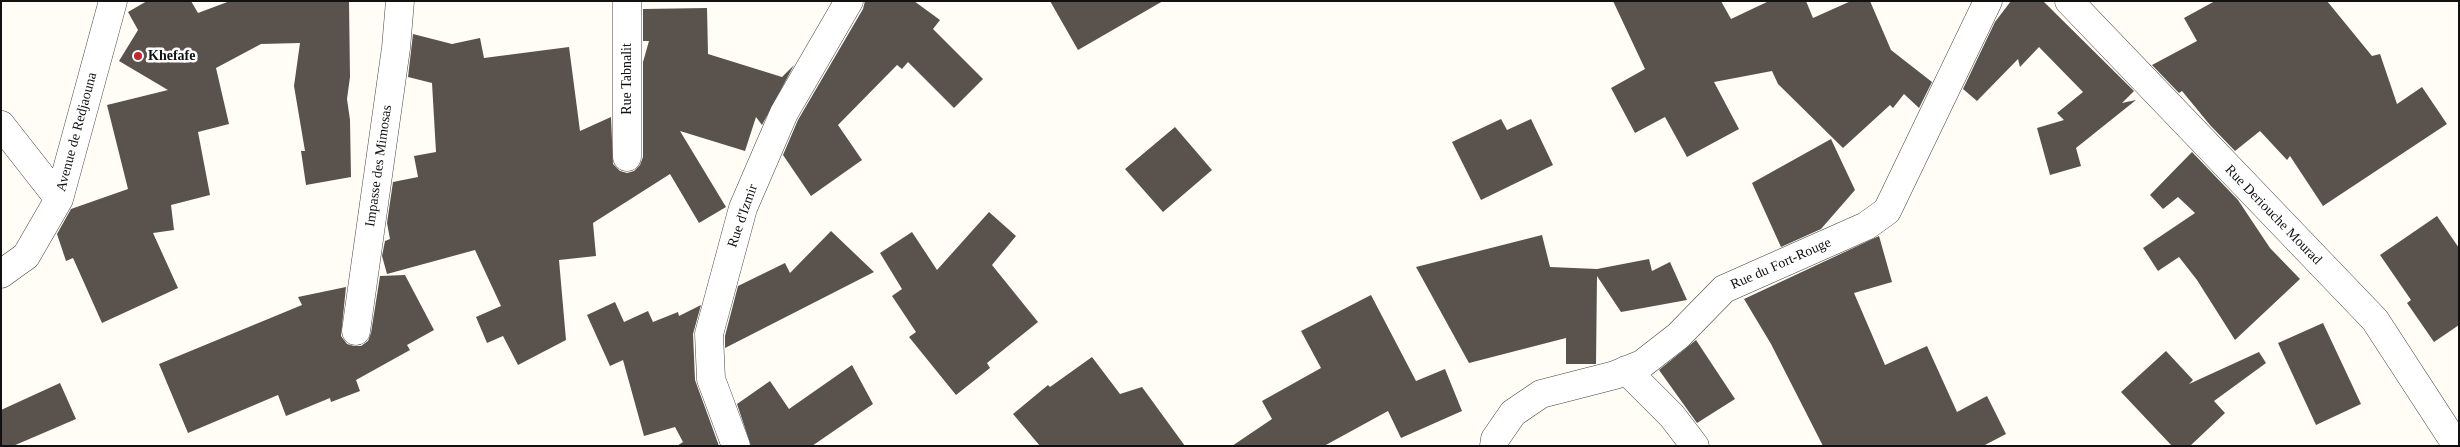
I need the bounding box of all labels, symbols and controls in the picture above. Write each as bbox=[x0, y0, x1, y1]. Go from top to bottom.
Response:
street label: Rue Tabnalit bbox=[619, 43, 635, 115]
place label: Khefafe bbox=[148, 48, 195, 64]
marker: Khefafe bbox=[132, 50, 144, 62]
street label: Avenue de Redjaouna bbox=[53, 71, 101, 193]
street label: Impasse des Mimosas bbox=[362, 104, 396, 228]
street label: Rue Deriouche Mourad bbox=[2221, 162, 2325, 268]
street label: Rue d'Izmir bbox=[724, 182, 762, 250]
street label: Rue du Fort-Rouge bbox=[1728, 234, 1834, 294]

